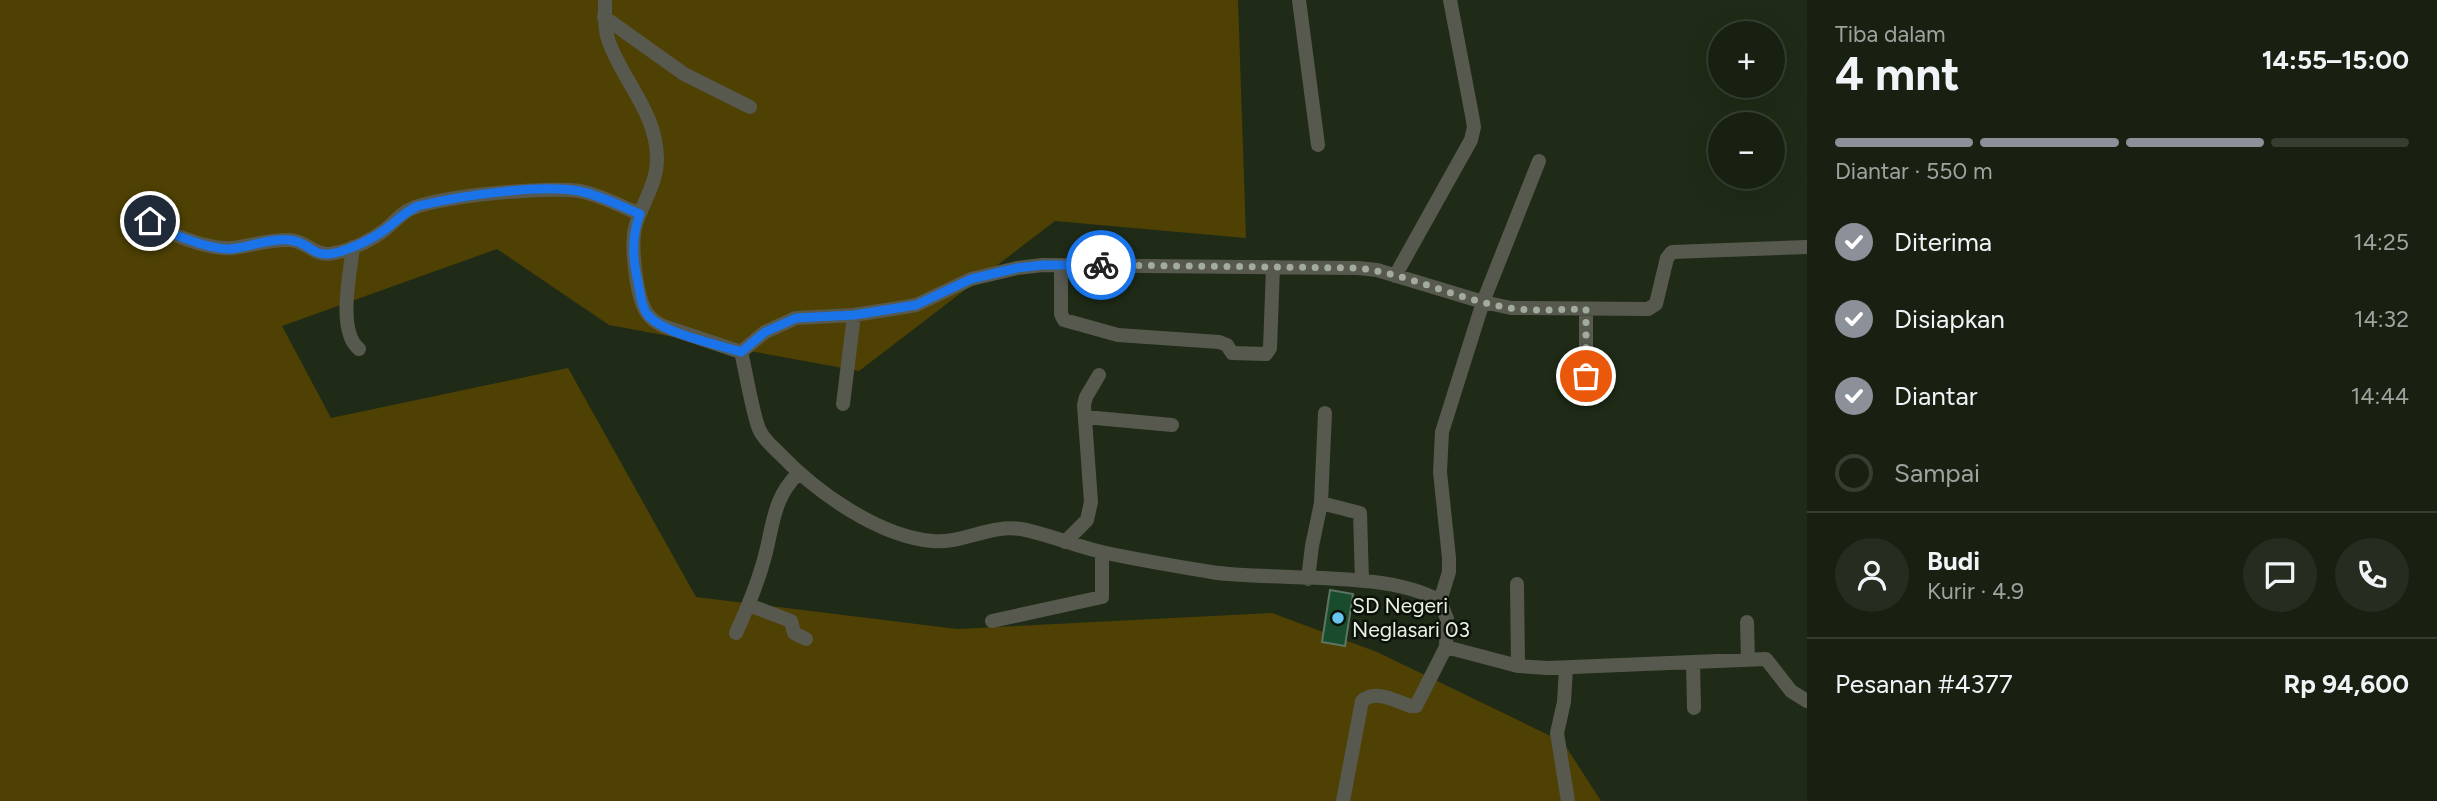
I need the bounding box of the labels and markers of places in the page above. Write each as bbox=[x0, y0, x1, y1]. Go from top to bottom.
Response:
pin bbox=[120, 191, 180, 251]
pin bbox=[1556, 346, 1616, 406]
place label: SD Negeri Neglasari 03 bbox=[1352, 593, 1470, 642]
marker: SD Negeri Neglasari 03 bbox=[1330, 610, 1346, 626]

